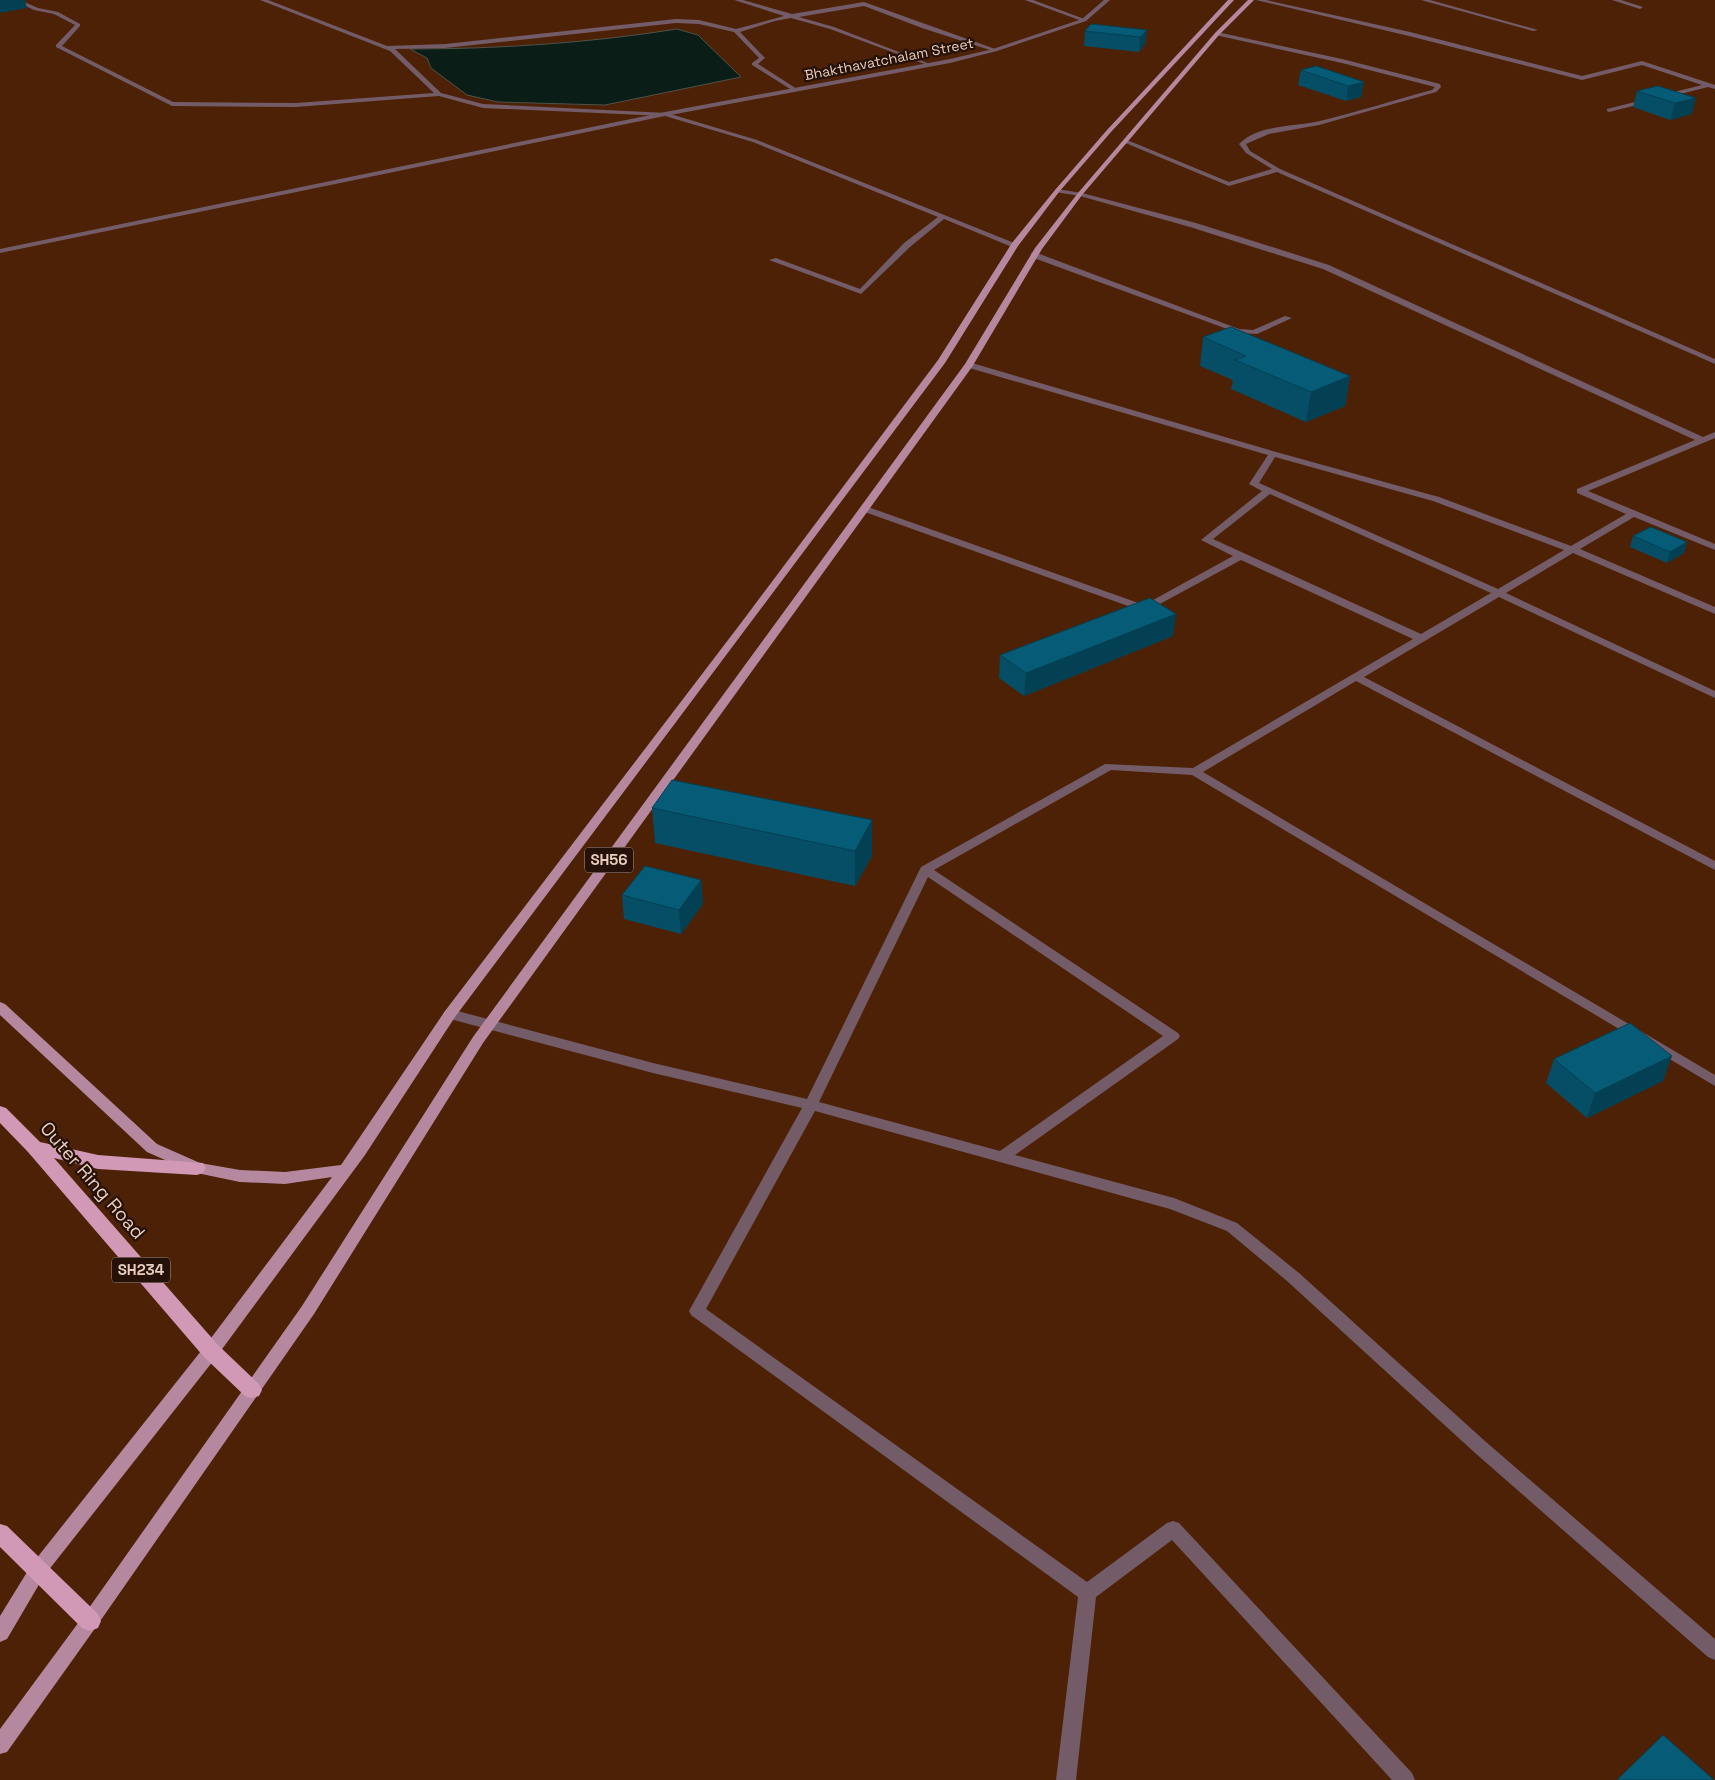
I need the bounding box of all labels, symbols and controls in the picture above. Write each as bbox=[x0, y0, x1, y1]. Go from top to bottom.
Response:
street label: Bhakthavatchalam Street bbox=[803, 34, 975, 84]
road number: SH56 bbox=[585, 848, 633, 872]
street label: Outer Ring Road bbox=[35, 1116, 151, 1244]
road number: SH234 bbox=[112, 1258, 170, 1282]

